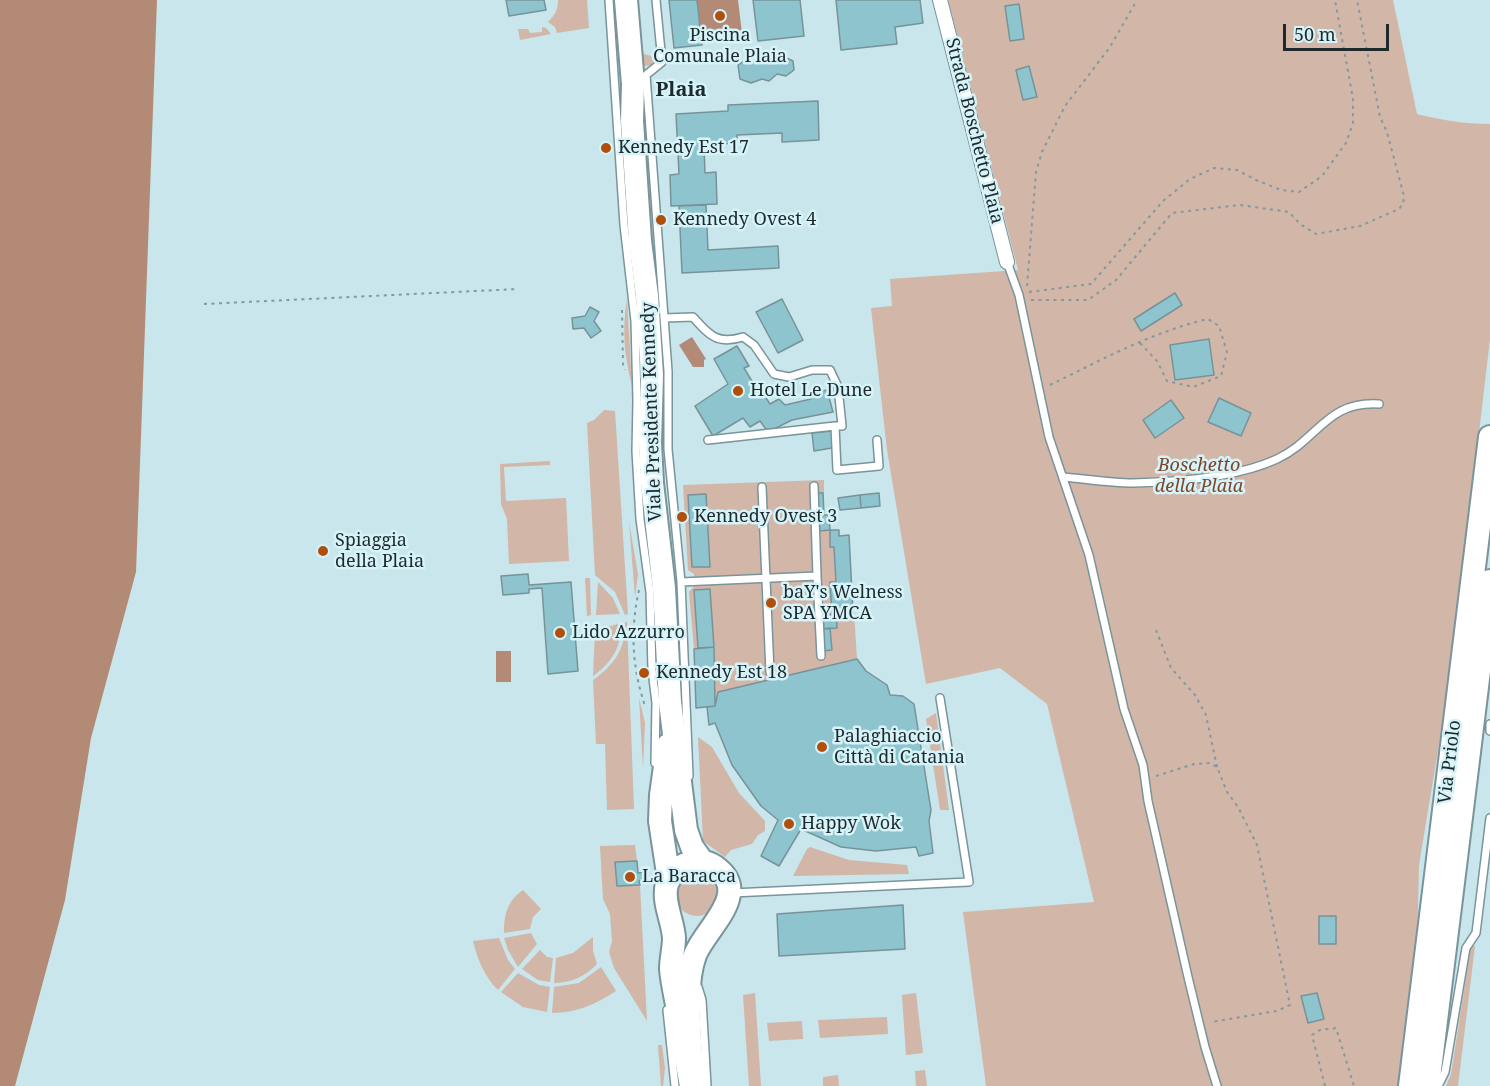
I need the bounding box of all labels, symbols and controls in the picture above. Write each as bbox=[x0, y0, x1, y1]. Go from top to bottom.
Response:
marker: Piscina Comunale Plaia bbox=[713, 9, 727, 23]
scale bar bbox=[1286, 12, 1392, 50]
text: 50 m bbox=[1294, 22, 1336, 46]
place label: Piscina Comunale Plaia bbox=[653, 25, 787, 68]
street label: Strada Boschetto Plaia bbox=[940, 36, 1008, 226]
district label: Plaia bbox=[656, 78, 706, 102]
place label: Kennedy Est 17 bbox=[618, 137, 749, 159]
marker: Kennedy Est 17 bbox=[599, 141, 613, 155]
place label: Kennedy Ovest 4 bbox=[673, 209, 816, 231]
marker: Kennedy Ovest 4 bbox=[654, 213, 668, 227]
street label: Viale Presidente Kennedy bbox=[637, 302, 667, 522]
place label: Hotel Le Dune bbox=[750, 380, 872, 402]
marker: Hotel Le Dune bbox=[731, 384, 745, 398]
park label: Boschetto della Plaia bbox=[1155, 455, 1243, 498]
place label: Kennedy Ovest 3 bbox=[694, 506, 837, 528]
marker: Kennedy Ovest 3 bbox=[675, 510, 689, 524]
place label: Spiaggia della Plaia bbox=[335, 530, 424, 572]
marker: Spiaggia della Plaia bbox=[316, 544, 330, 558]
place label: baY's Welness SPA YMCA bbox=[783, 582, 903, 624]
marker: baY's Welness SPA YMCA bbox=[764, 596, 778, 610]
place label: Lido Azzurro bbox=[572, 622, 685, 644]
marker: Lido Azzurro bbox=[553, 626, 567, 640]
place label: Kennedy Est 18 bbox=[656, 662, 787, 684]
marker: Kennedy Est 18 bbox=[637, 666, 651, 680]
street label: Via Priolo bbox=[1434, 719, 1466, 805]
place label: Palaghiaccio Città di Catania bbox=[834, 726, 965, 768]
marker: Palaghiaccio Città di Catania bbox=[815, 740, 829, 754]
place label: Happy Wok bbox=[801, 813, 901, 835]
marker: Happy Wok bbox=[782, 817, 796, 831]
place label: La Baracca bbox=[642, 866, 736, 888]
marker: La Baracca bbox=[623, 870, 637, 884]

